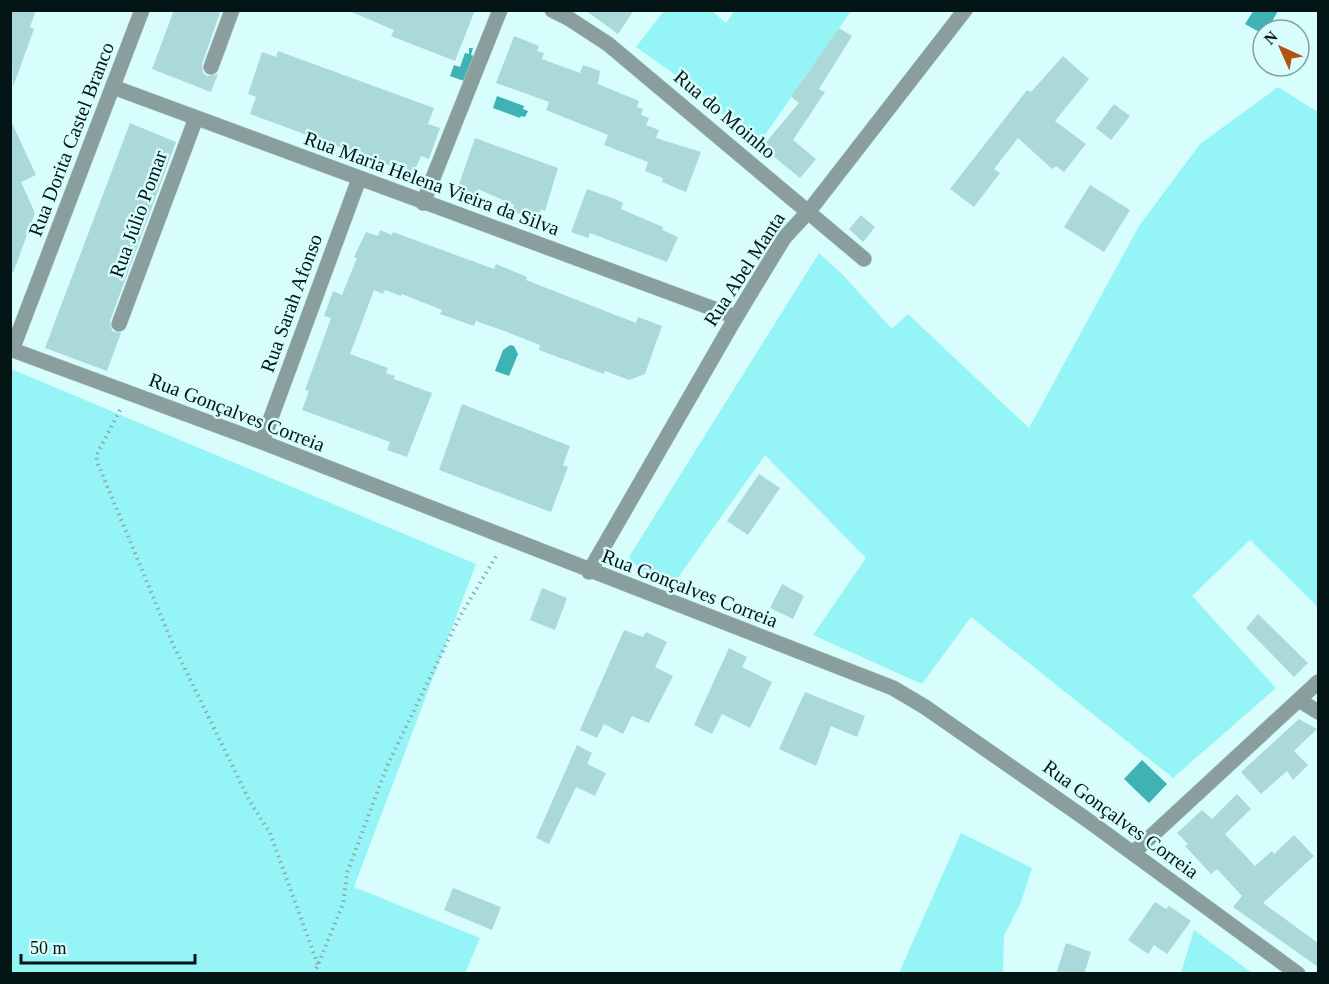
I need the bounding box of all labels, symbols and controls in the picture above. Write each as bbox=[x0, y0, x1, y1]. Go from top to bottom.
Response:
north arrow bbox=[1251, 18, 1311, 78]
text: N bbox=[1261, 27, 1281, 48]
street label: Rua Dorita Castel Branco bbox=[24, 39, 118, 239]
street label: Rua do Moinho bbox=[670, 65, 780, 163]
street label: Rua Maria Helena Vieira da Silva bbox=[301, 126, 563, 240]
street label: Rua Júlio Pomar bbox=[105, 147, 171, 280]
street label: Rua Abel Manta bbox=[699, 208, 789, 330]
street label: Rua Sarah Afonso bbox=[256, 231, 326, 375]
street label: Rua Gonçalves Correia bbox=[146, 368, 328, 457]
street label: Rua Gonçalves Correia bbox=[599, 544, 781, 633]
street label: Rua Gonçalves Correia bbox=[1038, 755, 1203, 884]
scale bar bbox=[21, 927, 195, 965]
text: 50 m bbox=[30, 938, 67, 958]

